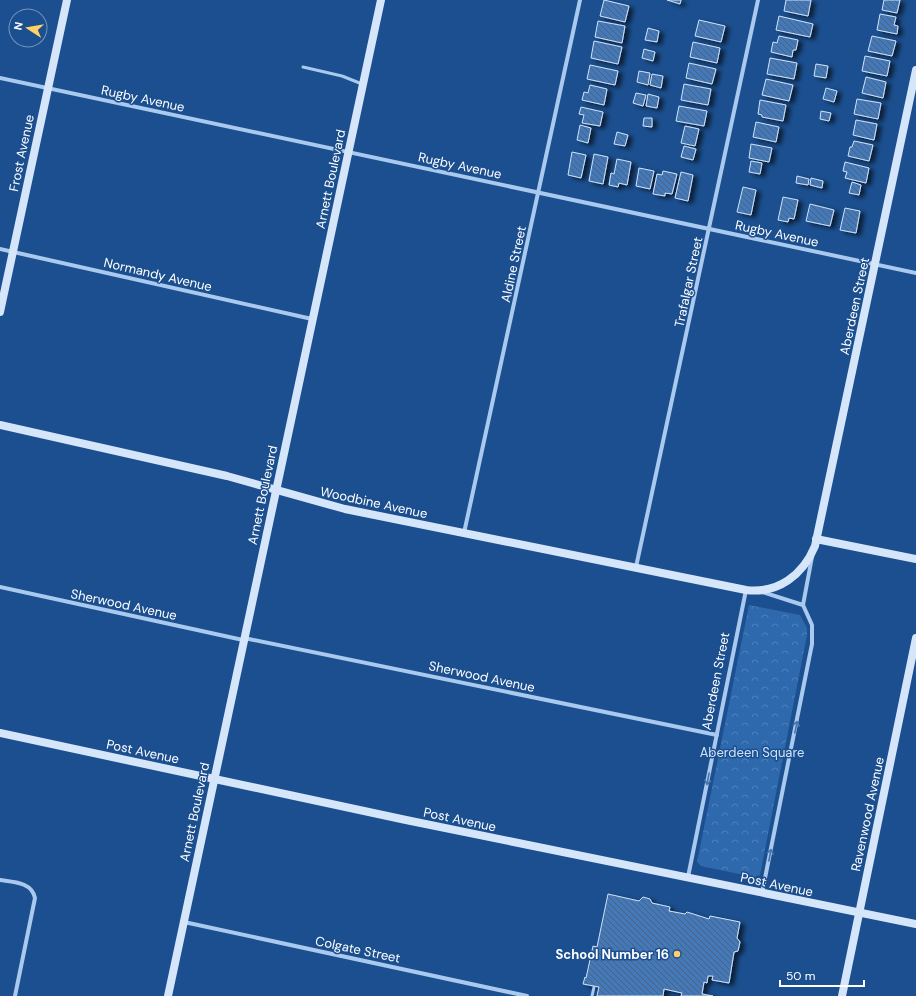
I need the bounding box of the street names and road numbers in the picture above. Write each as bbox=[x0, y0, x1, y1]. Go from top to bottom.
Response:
street label: Rugby Avenue bbox=[100, 81, 186, 116]
street label: Frost Avenue bbox=[5, 113, 38, 193]
street label: Arnett Boulevard bbox=[312, 128, 349, 230]
street label: Rugby Avenue bbox=[417, 148, 503, 183]
street label: Rugby Avenue bbox=[734, 216, 820, 251]
street label: Aldine Street bbox=[497, 224, 530, 304]
street label: Trafalgar Street bbox=[671, 235, 706, 329]
street label: Normandy Avenue bbox=[102, 254, 214, 295]
street label: Aberdeen Street bbox=[836, 256, 873, 356]
street label: Arnett Boulevard bbox=[244, 444, 281, 546]
street label: Woodbine Avenue bbox=[319, 483, 429, 522]
street label: Sherwood Avenue bbox=[69, 585, 179, 624]
street label: Aberdeen Street bbox=[698, 631, 733, 732]
street label: Sherwood Avenue bbox=[427, 657, 537, 696]
street label: Post Avenue bbox=[105, 735, 181, 767]
street label: Ravenwood Avenue bbox=[847, 755, 888, 873]
street label: Arnett Boulevard bbox=[176, 761, 213, 863]
street label: Post Avenue bbox=[422, 803, 498, 835]
street label: Post Avenue bbox=[739, 868, 815, 900]
street label: Colgate Street bbox=[314, 932, 402, 967]

